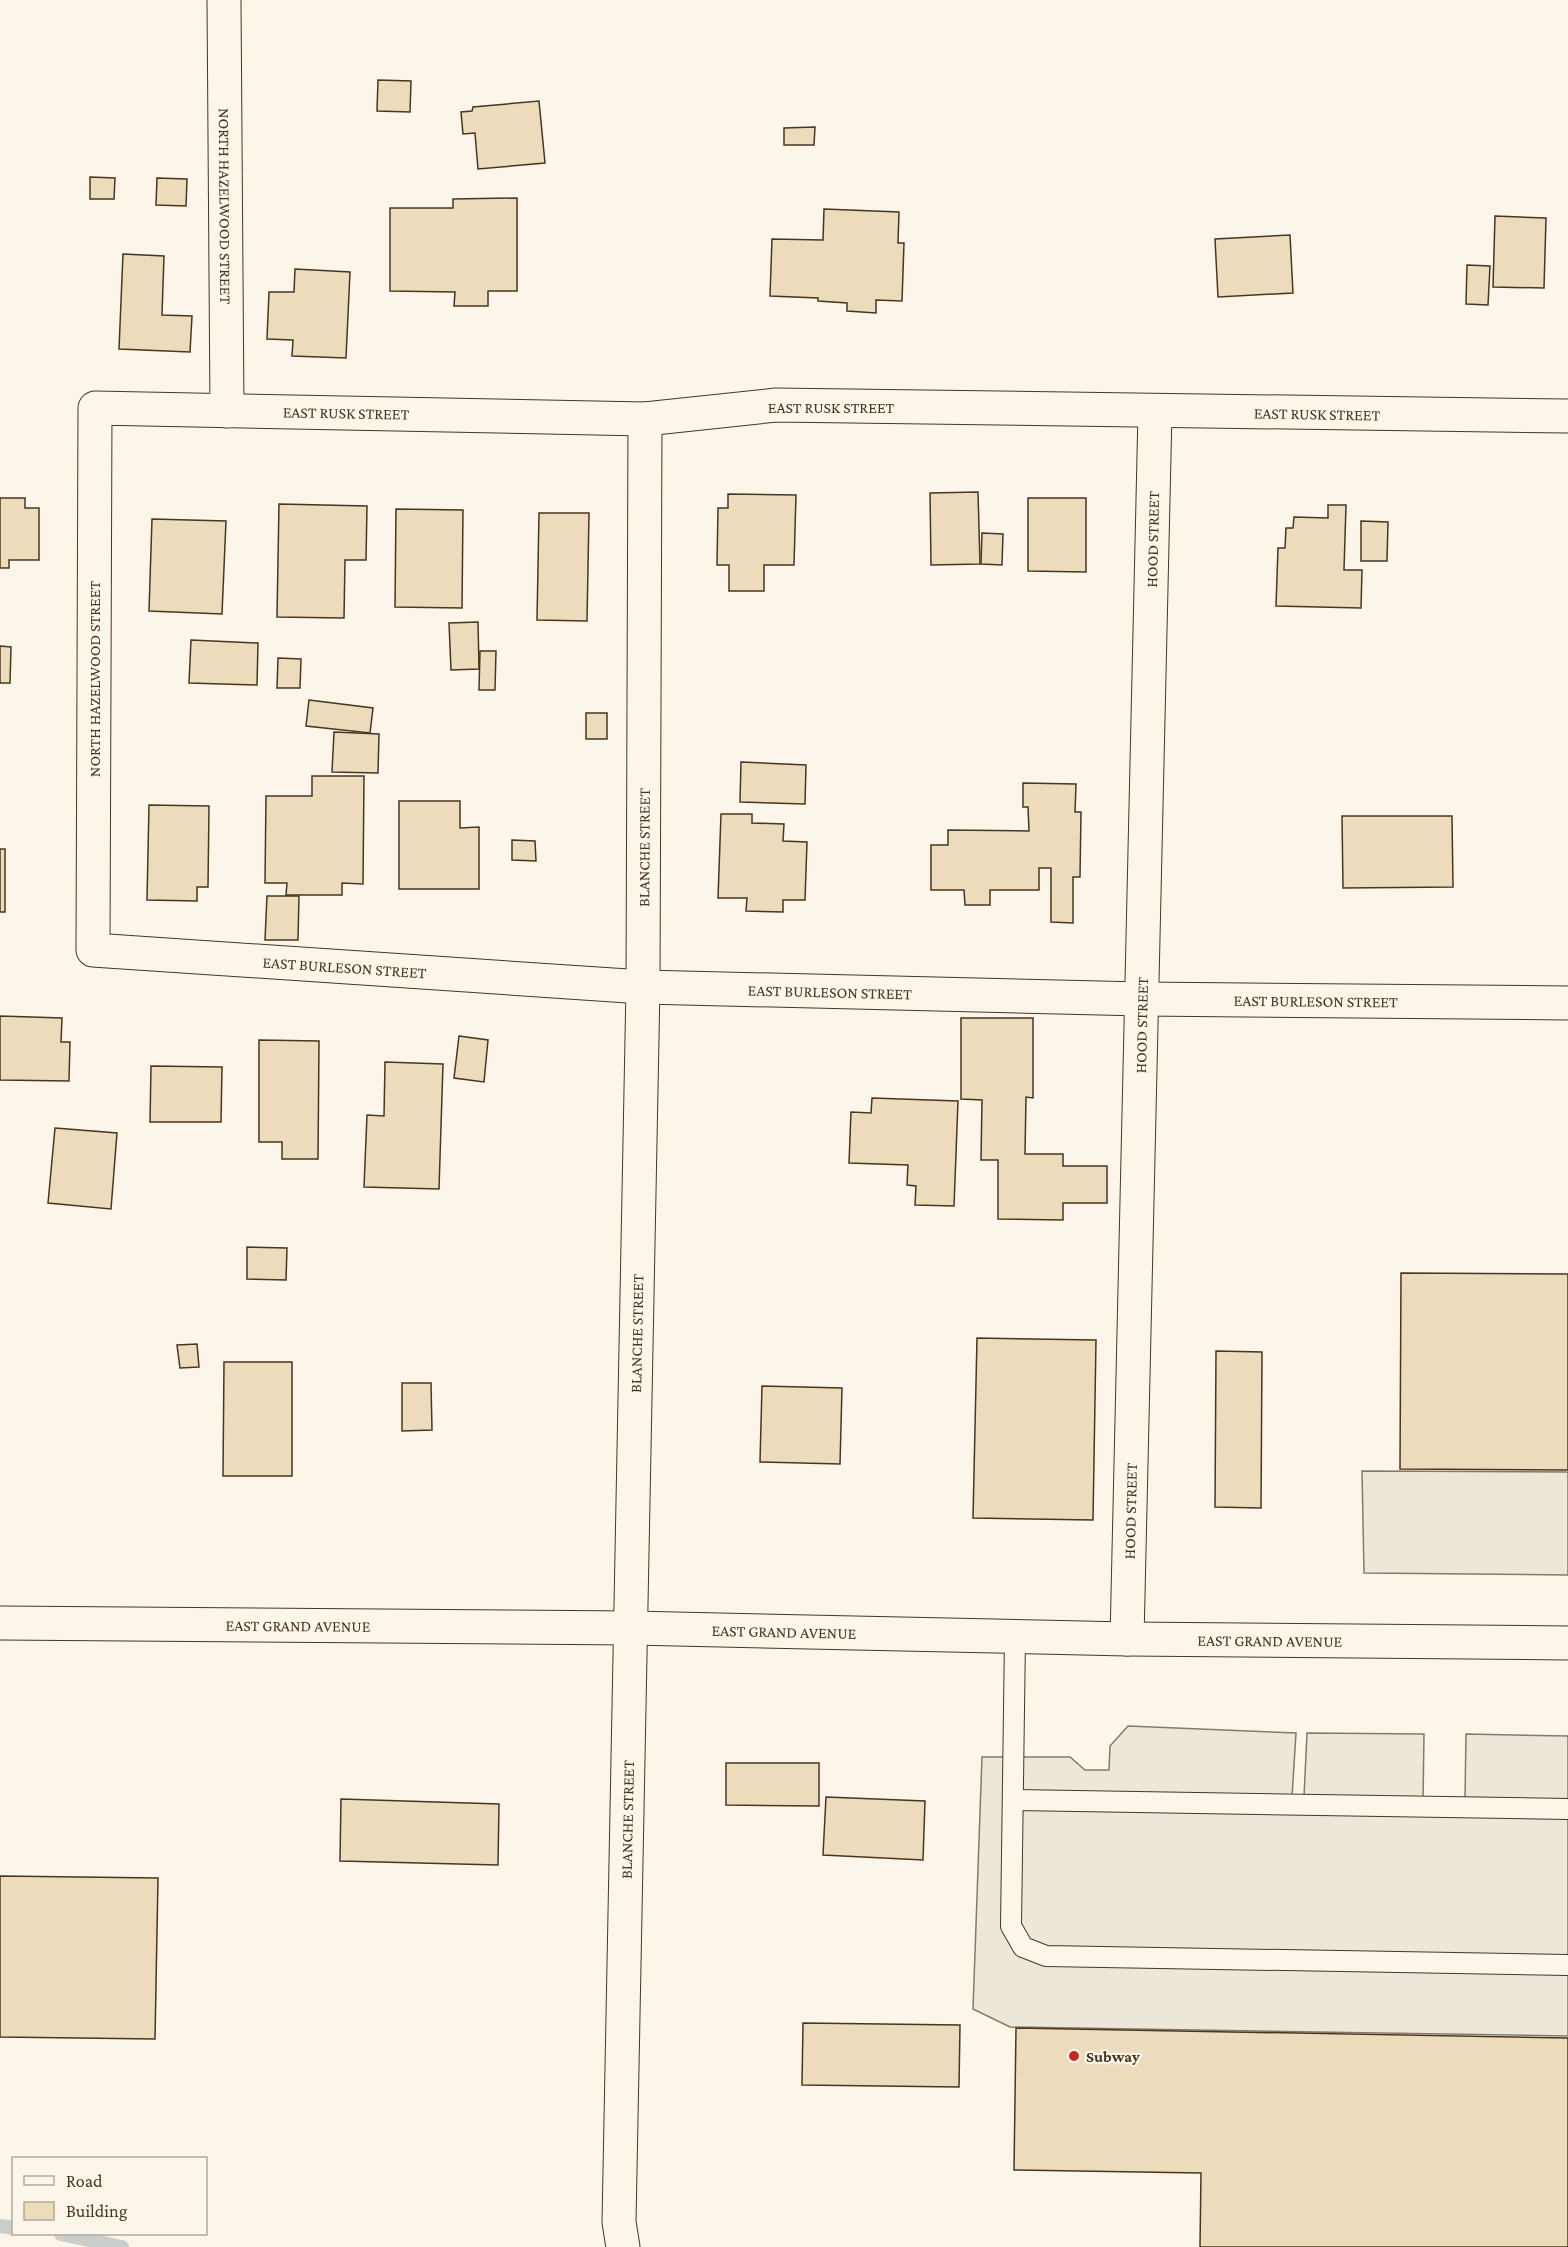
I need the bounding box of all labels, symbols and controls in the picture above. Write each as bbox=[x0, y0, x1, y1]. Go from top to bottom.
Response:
street label: NORTH HAZELWOOD STREET bbox=[216, 108, 235, 304]
street label: EAST RUSK STREET bbox=[768, 399, 895, 416]
street label: EAST RUSK STREET bbox=[283, 403, 410, 423]
street label: EAST RUSK STREET bbox=[1254, 404, 1381, 424]
street label: HOOD STREET bbox=[1142, 490, 1162, 588]
street label: NORTH HAZELWOOD STREET bbox=[86, 581, 103, 777]
street label: BLANCHE STREET bbox=[635, 788, 652, 907]
street label: EAST BURLESON STREET bbox=[262, 953, 427, 981]
street label: HOOD STREET bbox=[1131, 976, 1151, 1074]
street label: EAST BURLESON STREET bbox=[747, 981, 912, 1002]
street label: EAST BURLESON STREET bbox=[1233, 991, 1398, 1010]
street label: BLANCHE STREET bbox=[627, 1274, 646, 1393]
street label: HOOD STREET bbox=[1120, 1462, 1140, 1560]
street label: EAST GRAND AVENUE bbox=[226, 1616, 371, 1634]
street label: EAST GRAND AVENUE bbox=[711, 1621, 857, 1641]
street label: EAST GRAND AVENUE bbox=[1197, 1631, 1343, 1649]
street label: BLANCHE STREET bbox=[617, 1759, 636, 1879]
place label: Subway bbox=[1086, 2048, 1140, 2065]
marker: Subway bbox=[1067, 2049, 1081, 2063]
legend bbox=[12, 2157, 207, 2235]
text: Road bbox=[66, 2171, 103, 2191]
text: Building bbox=[66, 2201, 128, 2221]

